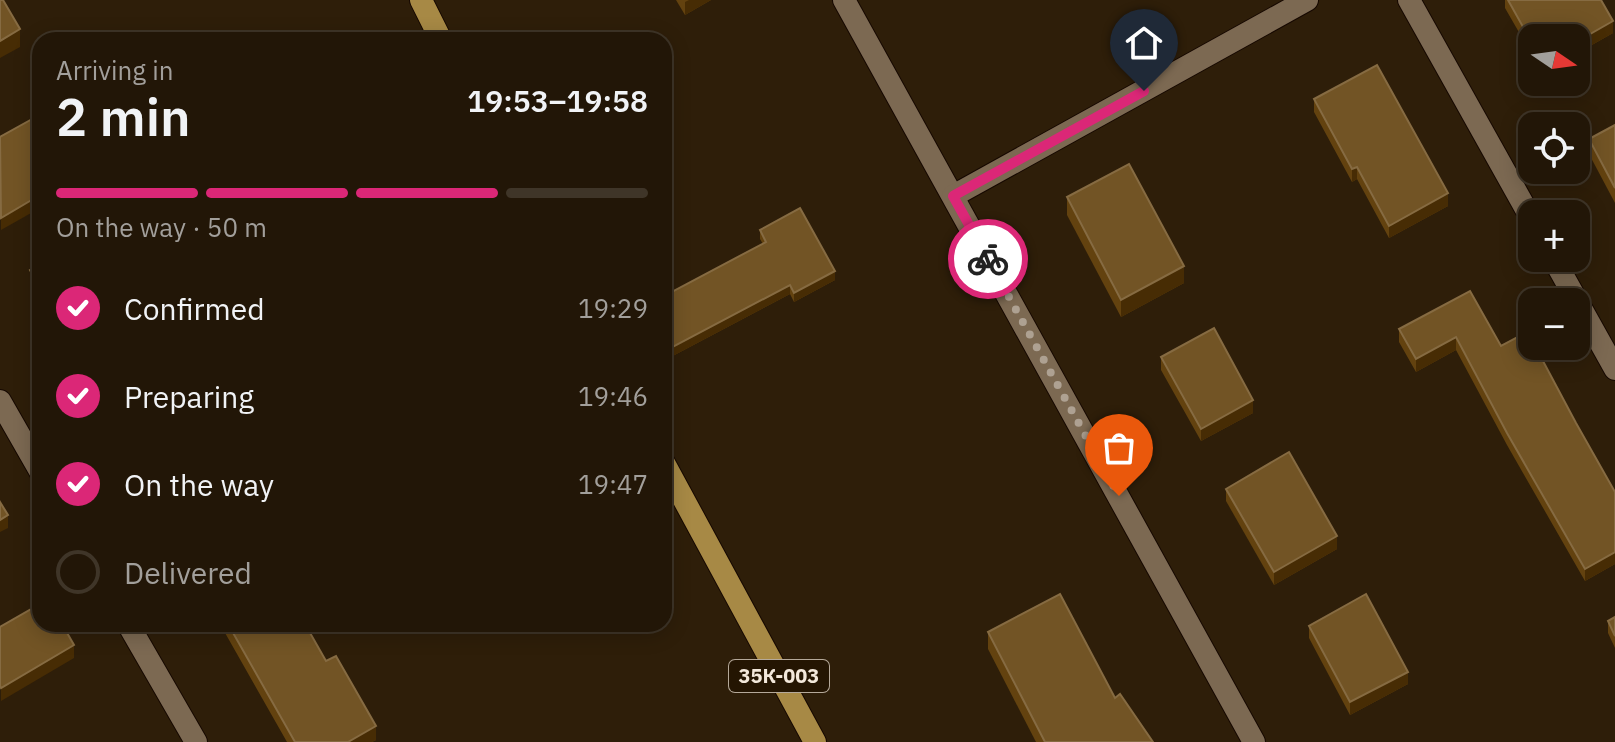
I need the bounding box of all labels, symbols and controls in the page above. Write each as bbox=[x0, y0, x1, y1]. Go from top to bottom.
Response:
pin bbox=[1110, 9, 1178, 91]
icon: home bbox=[1122, 21, 1166, 65]
north arrow bbox=[1518, 24, 1590, 96]
map controls bbox=[1518, 24, 1590, 360]
text: Arriving in bbox=[56, 53, 173, 87]
text: 19:53–19:58 bbox=[467, 81, 648, 120]
text: 2 min bbox=[56, 83, 191, 150]
button: locate bbox=[1518, 112, 1590, 184]
button: + bbox=[1518, 200, 1590, 272]
text: On the way · 50 m bbox=[56, 210, 267, 244]
courier bbox=[948, 219, 1028, 299]
icon: bike bbox=[966, 237, 1010, 281]
icon: check bbox=[56, 286, 100, 330]
button: − bbox=[1518, 288, 1590, 360]
text: Confirmed bbox=[124, 289, 265, 328]
text: 19:29 bbox=[578, 291, 648, 325]
icon: check bbox=[56, 374, 100, 418]
text: Preparing bbox=[124, 377, 254, 416]
text: 19:46 bbox=[578, 379, 648, 413]
pin bbox=[1085, 414, 1153, 496]
icon: bag bbox=[1097, 426, 1141, 470]
icon: check bbox=[56, 462, 100, 506]
text: On the way bbox=[124, 465, 274, 504]
text: 19:47 bbox=[578, 467, 648, 501]
text: Delivered bbox=[124, 553, 252, 592]
road number: 35К-003 bbox=[729, 660, 829, 692]

